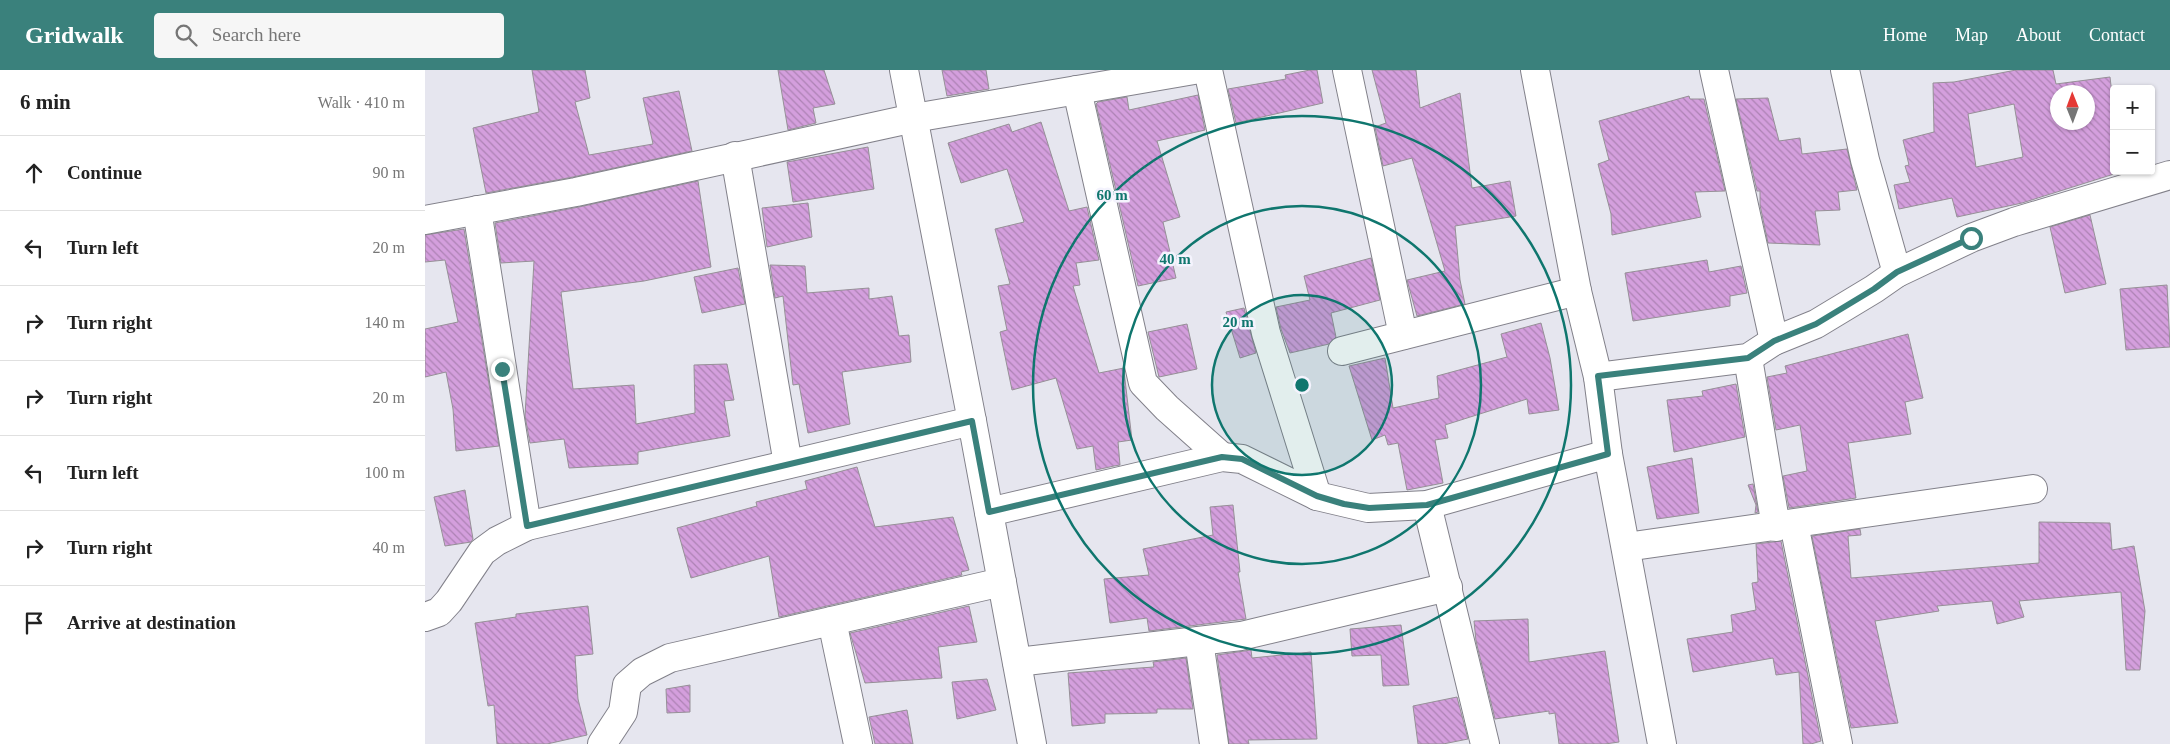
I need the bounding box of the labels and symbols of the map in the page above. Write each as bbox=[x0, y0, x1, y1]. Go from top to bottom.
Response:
north arrow bbox=[2050, 85, 2095, 130]
text: 60 m bbox=[1096, 187, 1128, 203]
route start bbox=[1960, 227, 1983, 250]
text: 40 m bbox=[1159, 251, 1191, 267]
text: 20 m bbox=[1222, 314, 1254, 330]
route end bbox=[491, 358, 514, 381]
centre of rings bbox=[1293, 376, 1311, 394]

